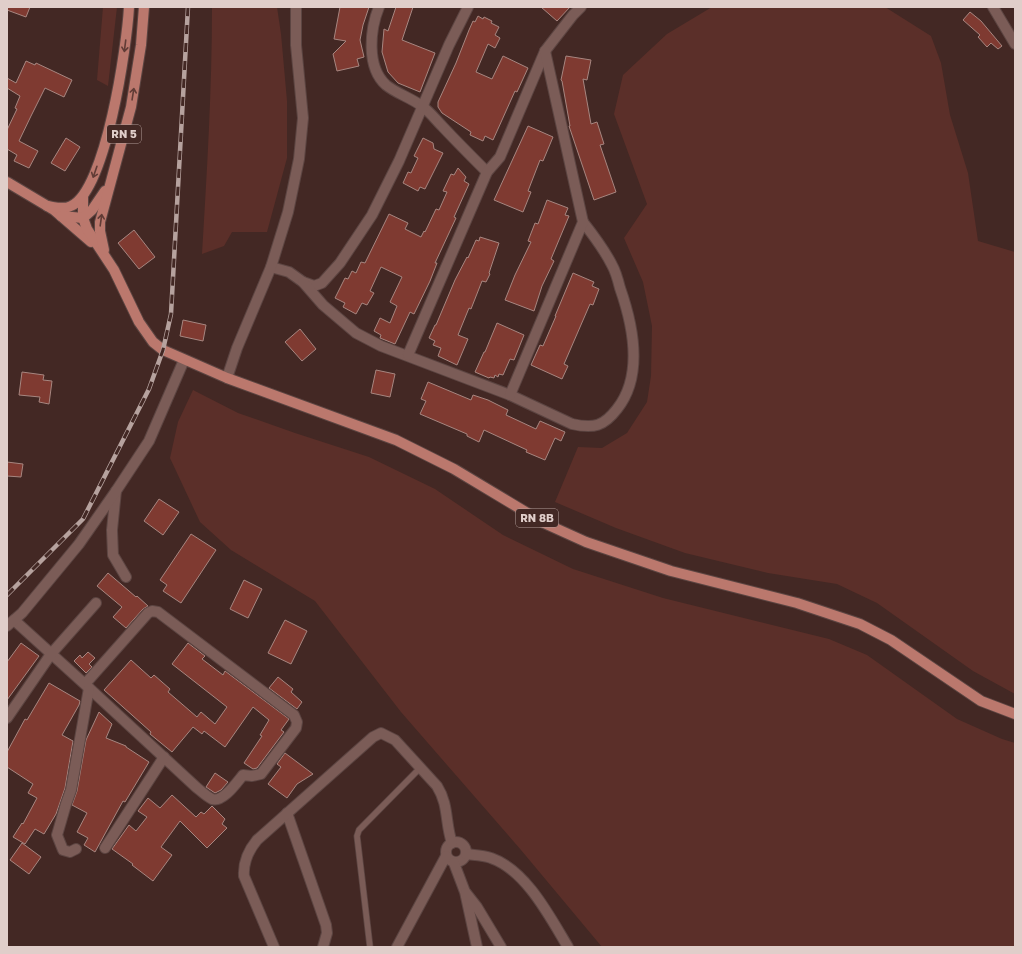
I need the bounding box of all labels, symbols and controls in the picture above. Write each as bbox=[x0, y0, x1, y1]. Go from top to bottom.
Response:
one-way arrow bbox=[121, 39, 129, 52]
one-way arrow bbox=[129, 88, 137, 101]
road number: RN 5 bbox=[107, 125, 141, 143]
one-way arrow bbox=[91, 165, 98, 178]
one-way arrow bbox=[97, 214, 105, 227]
road number: RN 8B bbox=[516, 509, 558, 527]

